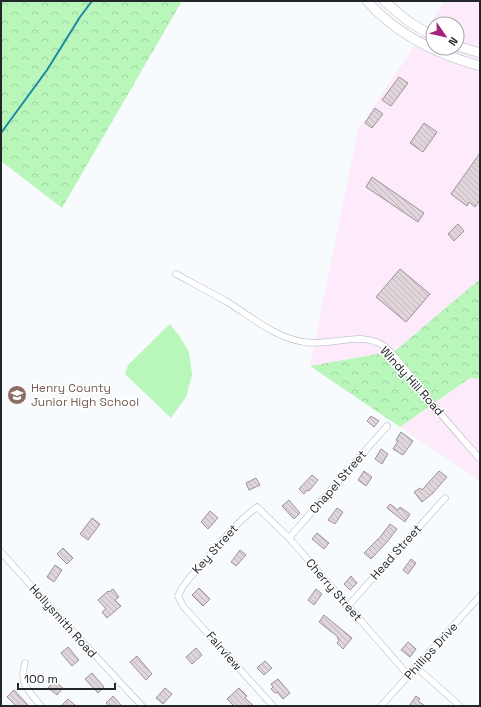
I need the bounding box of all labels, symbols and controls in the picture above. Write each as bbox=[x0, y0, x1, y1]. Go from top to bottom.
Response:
north arrow bbox=[425, 16, 465, 56]
text: N bbox=[445, 35, 461, 49]
street label: Windy Hill Road bbox=[377, 343, 447, 419]
place label: Henry County Junior High School bbox=[31, 380, 139, 410]
school or university icon: Henry County Junior High School bbox=[6, 384, 28, 406]
street label: Chapel Street bbox=[306, 447, 370, 517]
street label: Key Street bbox=[189, 521, 241, 577]
street label: Head Street bbox=[367, 521, 425, 583]
street label: Cherry Street bbox=[302, 555, 366, 625]
street label: Hollysmith Road bbox=[26, 581, 100, 661]
street label: Phillips Drive bbox=[401, 619, 461, 683]
street label: Fairview bbox=[203, 628, 245, 674]
scale bar bbox=[18, 665, 115, 691]
text: 100 m bbox=[24, 671, 58, 687]

